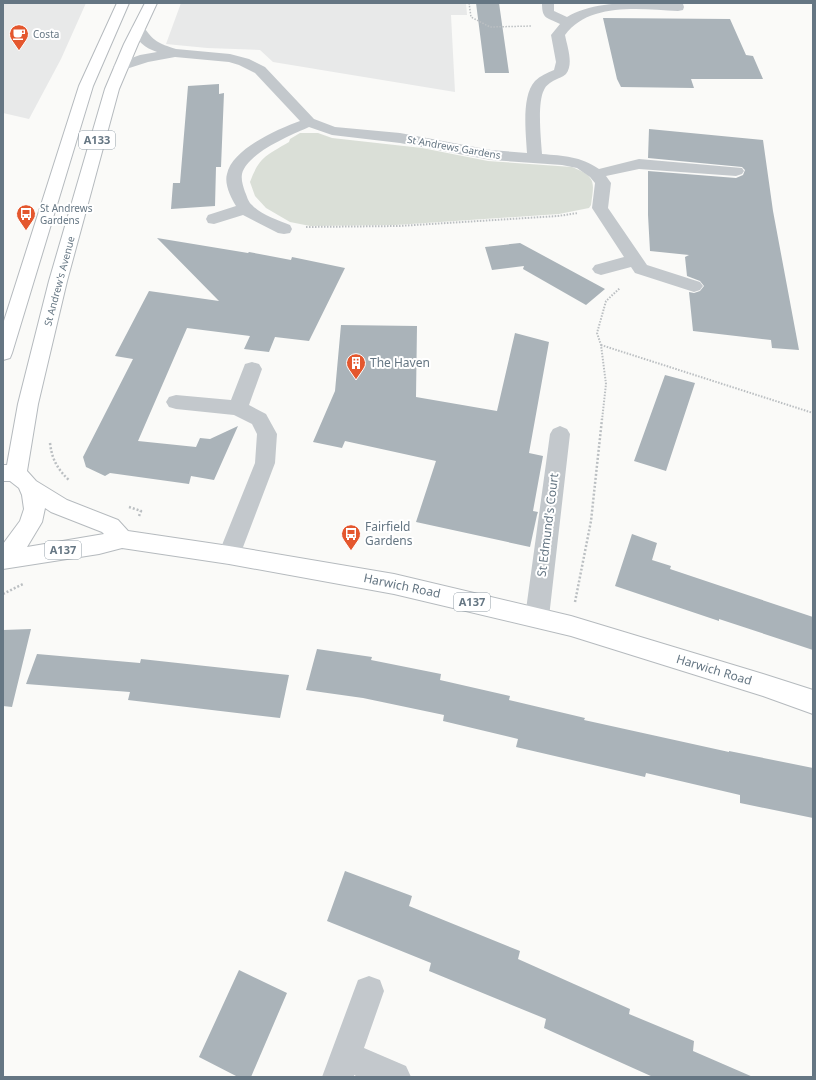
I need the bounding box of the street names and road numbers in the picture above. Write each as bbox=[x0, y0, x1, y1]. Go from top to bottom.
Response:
road number: A133 bbox=[79, 131, 115, 149]
street label: St Andrews Gardens bbox=[406, 132, 502, 162]
street label: St Andrew's Avenue bbox=[40, 234, 78, 327]
street label: St Edmund's Court bbox=[533, 471, 562, 578]
road number: A137 bbox=[45, 541, 81, 559]
street label: Harwich Road bbox=[362, 569, 442, 602]
road number: A137 bbox=[454, 593, 490, 611]
street label: Harwich Road bbox=[674, 650, 754, 689]

